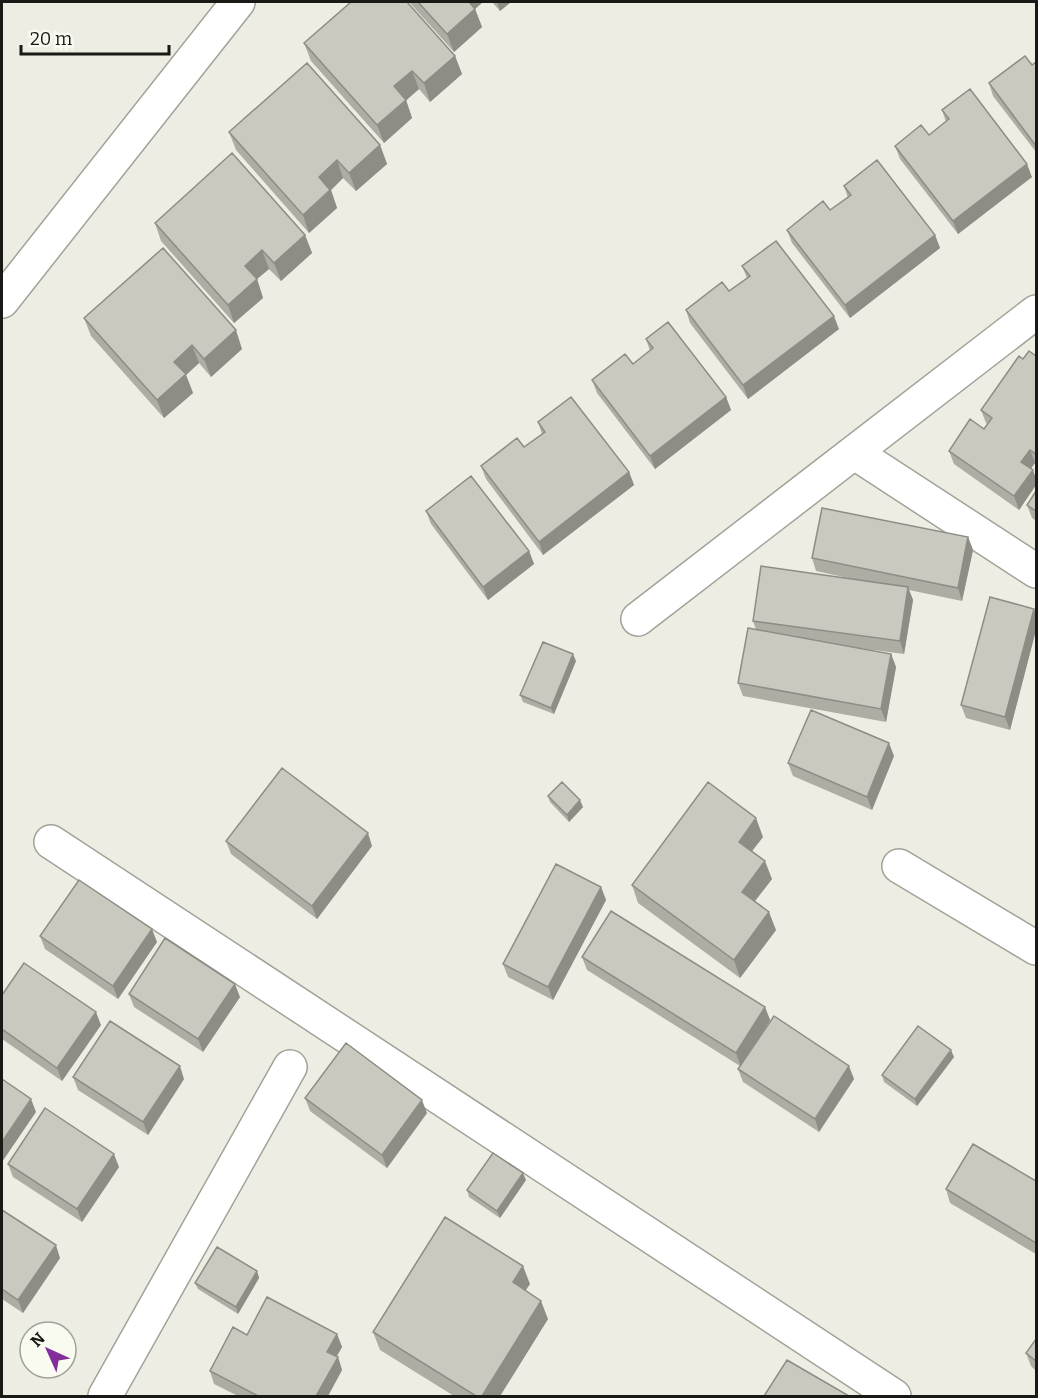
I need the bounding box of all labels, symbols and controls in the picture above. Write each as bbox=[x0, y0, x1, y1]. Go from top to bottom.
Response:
scale bar bbox=[21, 18, 170, 56]
text: 20 m bbox=[30, 28, 72, 50]
north arrow bbox=[18, 1320, 78, 1380]
text: N bbox=[27, 1329, 49, 1351]

